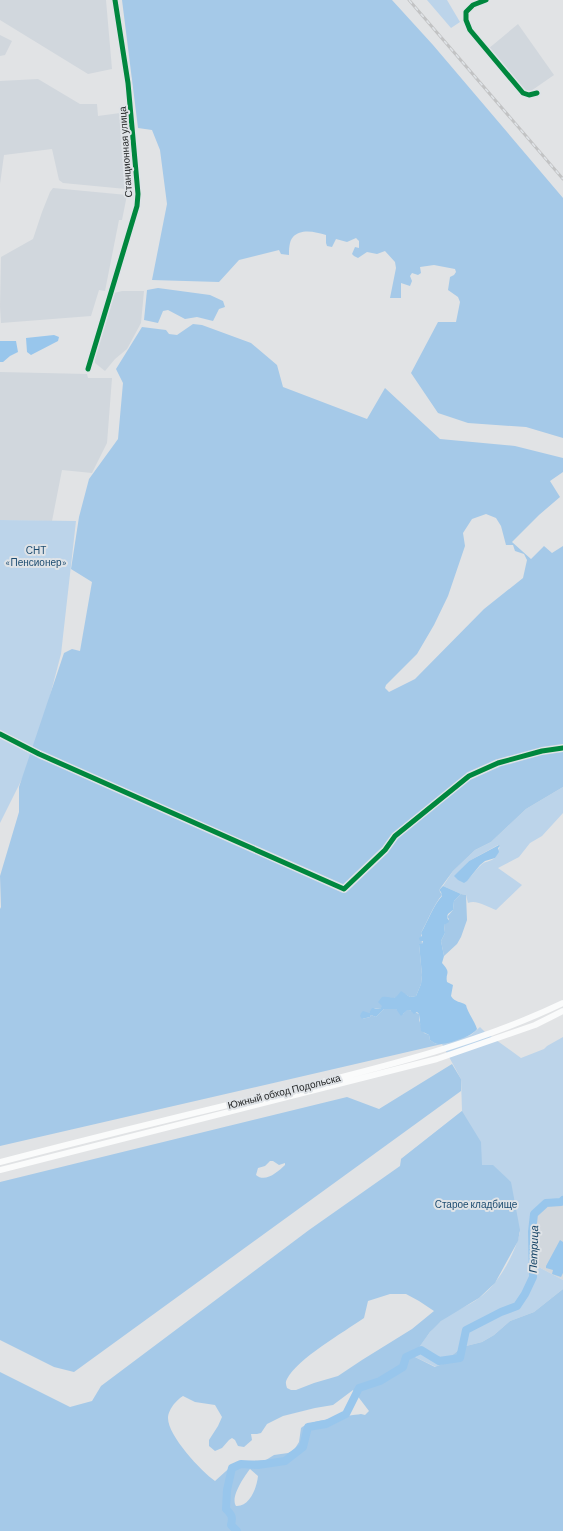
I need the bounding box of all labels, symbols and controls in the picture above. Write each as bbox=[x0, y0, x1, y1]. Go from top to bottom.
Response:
street label: Станционная улица bbox=[116, 106, 134, 198]
park label: СНТ «Пенсионер» bbox=[5, 544, 67, 568]
street label: Южный обход Подольска bbox=[226, 1071, 342, 1111]
park label: Старое кладбище bbox=[435, 1198, 518, 1210]
water label: Петрица bbox=[526, 1225, 540, 1273]

